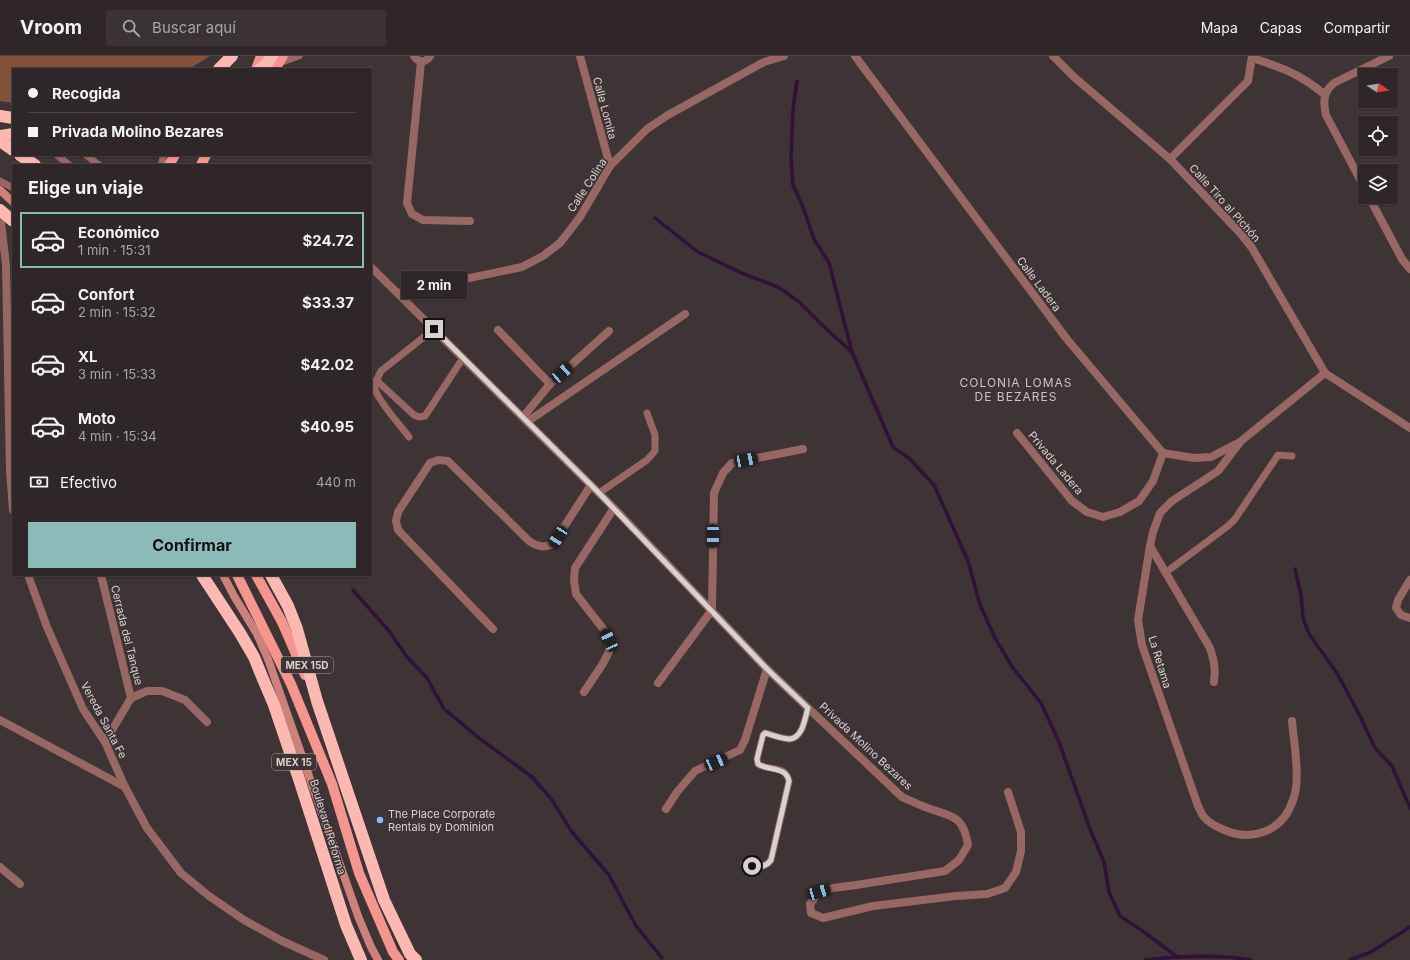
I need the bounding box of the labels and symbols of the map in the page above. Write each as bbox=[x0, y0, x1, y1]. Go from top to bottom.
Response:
north arrow bbox=[1358, 68, 1398, 108]
street label: Calle Lomita bbox=[590, 75, 620, 141]
street label: Calle Colina bbox=[564, 155, 610, 215]
street label: Calle Tiro al Pichón bbox=[1186, 161, 1264, 245]
street label: Calle Ladera bbox=[1014, 254, 1064, 314]
callout: 2 min bbox=[401, 271, 467, 299]
route end bbox=[425, 320, 443, 338]
car bbox=[549, 361, 575, 385]
district label: COLONIA LOMAS DE BEZARES bbox=[960, 375, 1072, 404]
street label: Privada Ladera bbox=[1026, 429, 1086, 497]
car bbox=[733, 452, 759, 468]
car bbox=[546, 524, 570, 550]
car bbox=[707, 524, 719, 548]
street label: Cerrada del Tanque bbox=[108, 584, 146, 686]
car bbox=[598, 627, 620, 653]
street label: La Retama bbox=[1145, 634, 1175, 690]
road number: MEX 15D bbox=[281, 657, 333, 673]
street label: Vereda Santa Fe bbox=[78, 679, 130, 761]
street label: Privada Molino Bezares bbox=[817, 699, 916, 793]
car bbox=[703, 752, 729, 772]
road number: MEX 15 bbox=[272, 754, 316, 770]
street label: Boulevard Reforma bbox=[307, 778, 349, 876]
place label: The Place Corporate Rentals by Dominion bbox=[388, 807, 495, 834]
marker: The Place Corporate Rentals by Dominion bbox=[375, 815, 385, 825]
route start bbox=[743, 857, 761, 875]
car bbox=[806, 883, 832, 901]

